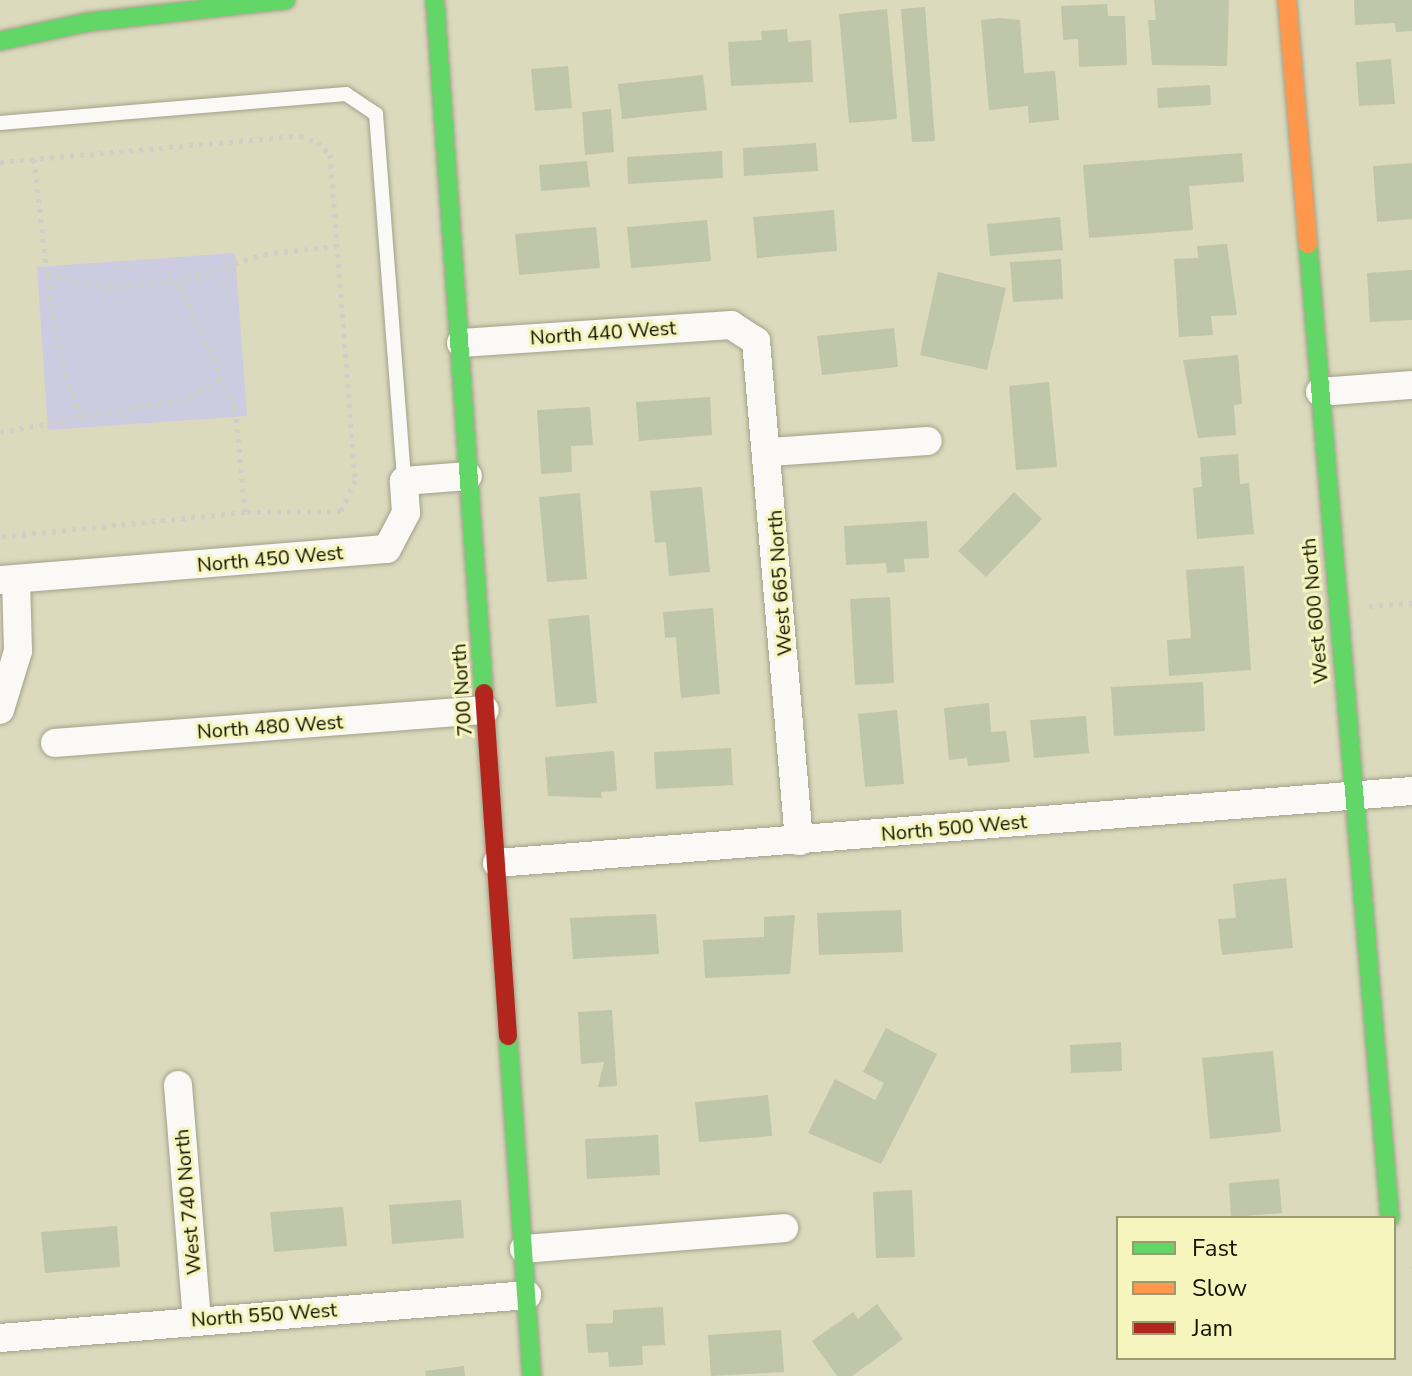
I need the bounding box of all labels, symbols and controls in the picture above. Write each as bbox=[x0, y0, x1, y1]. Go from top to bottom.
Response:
street label: North 440 West bbox=[529, 316, 677, 350]
street label: West 665 North bbox=[763, 509, 797, 657]
street label: West 600 North bbox=[1297, 537, 1333, 685]
street label: North 450 West bbox=[196, 541, 344, 577]
street label: 700 North bbox=[447, 643, 477, 737]
street label: North 480 West bbox=[196, 710, 344, 744]
street label: North 500 West bbox=[880, 810, 1028, 846]
street label: West 740 North bbox=[170, 1128, 206, 1276]
legend bbox=[1116, 1216, 1396, 1360]
text: Fast bbox=[1192, 1232, 1237, 1264]
text: Slow bbox=[1192, 1272, 1247, 1304]
street label: North 550 West bbox=[190, 1298, 338, 1332]
text: Jam bbox=[1192, 1312, 1233, 1344]

